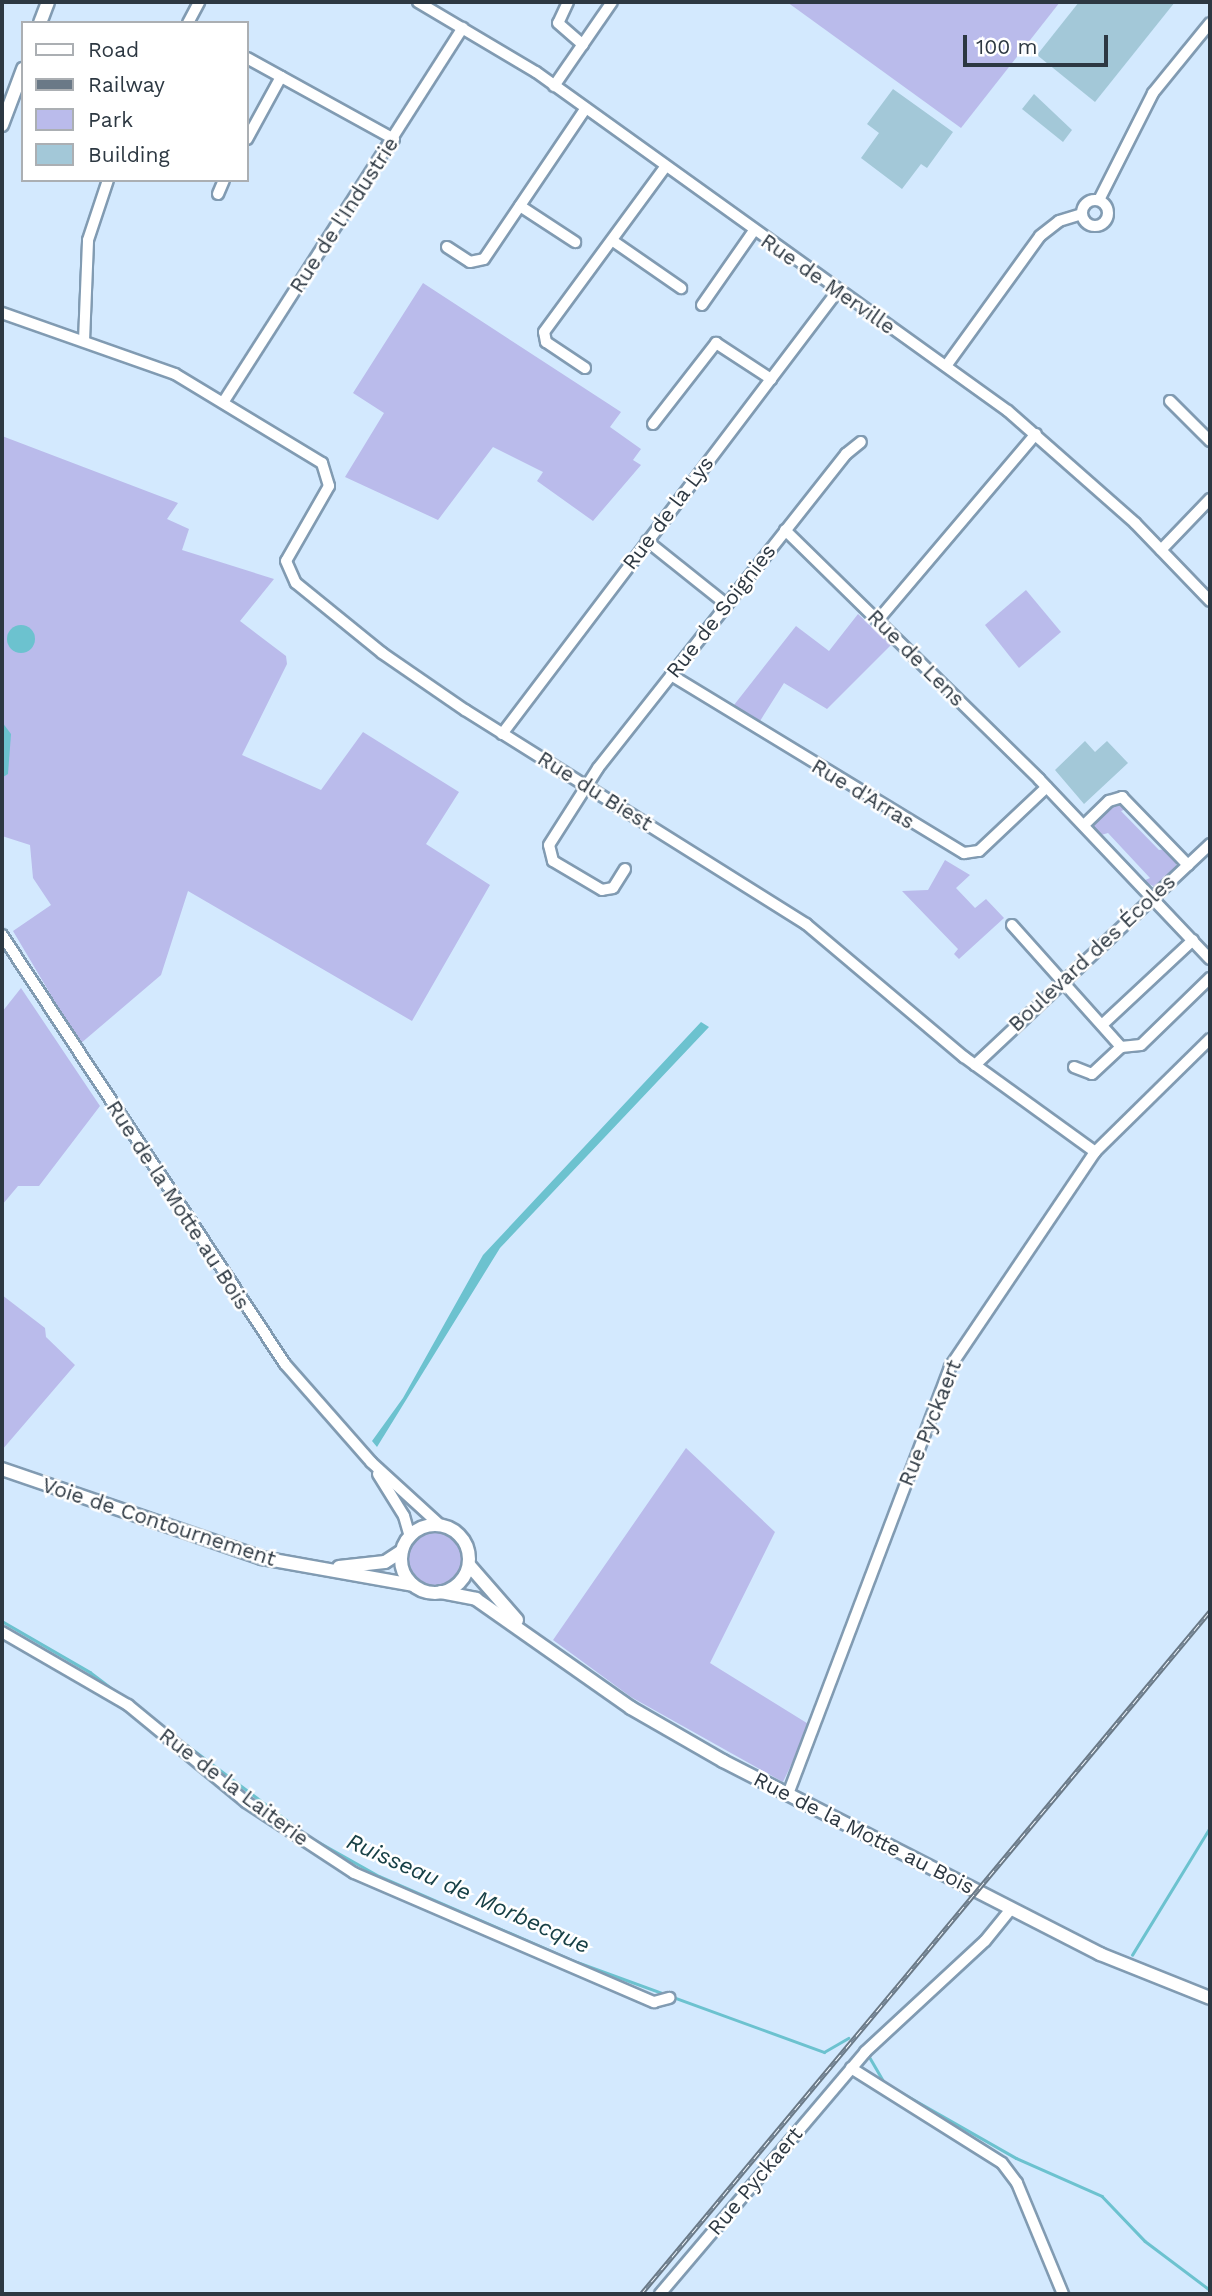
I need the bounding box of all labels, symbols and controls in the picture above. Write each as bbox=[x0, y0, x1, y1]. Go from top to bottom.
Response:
legend bbox=[21, 21, 248, 182]
scale bar bbox=[967, 21, 1112, 65]
text: 100 m bbox=[976, 34, 1038, 59]
text: Road bbox=[88, 37, 139, 62]
text: Railway bbox=[88, 72, 165, 97]
text: Park bbox=[88, 107, 133, 132]
street label: Rue de l'Industrie bbox=[284, 132, 404, 298]
text: Building bbox=[88, 142, 170, 167]
street label: Rue de Merville bbox=[756, 228, 900, 340]
street label: Rue de la Lys bbox=[617, 451, 719, 575]
street label: Rue de Soignies bbox=[661, 539, 781, 683]
street label: Rue de Lens bbox=[862, 604, 970, 712]
street label: Rue du Biest bbox=[533, 746, 657, 836]
street label: Rue d'Arras bbox=[807, 753, 919, 835]
street label: Boulevard des Écoles bbox=[1003, 869, 1181, 1037]
street label: Rue de la Motte au Bois bbox=[101, 1096, 255, 1314]
street label: Rue Pyckaert bbox=[893, 1356, 967, 1490]
street label: Voie de Contournement bbox=[39, 1472, 279, 1572]
street label: Rue de la Laiterie bbox=[154, 1722, 314, 1852]
street label: Rue de la Motte au Bois bbox=[749, 1766, 979, 1900]
water label: Ruisseau de Morbecque bbox=[342, 1828, 594, 1960]
street label: Rue Pyckaert bbox=[702, 2122, 808, 2240]

